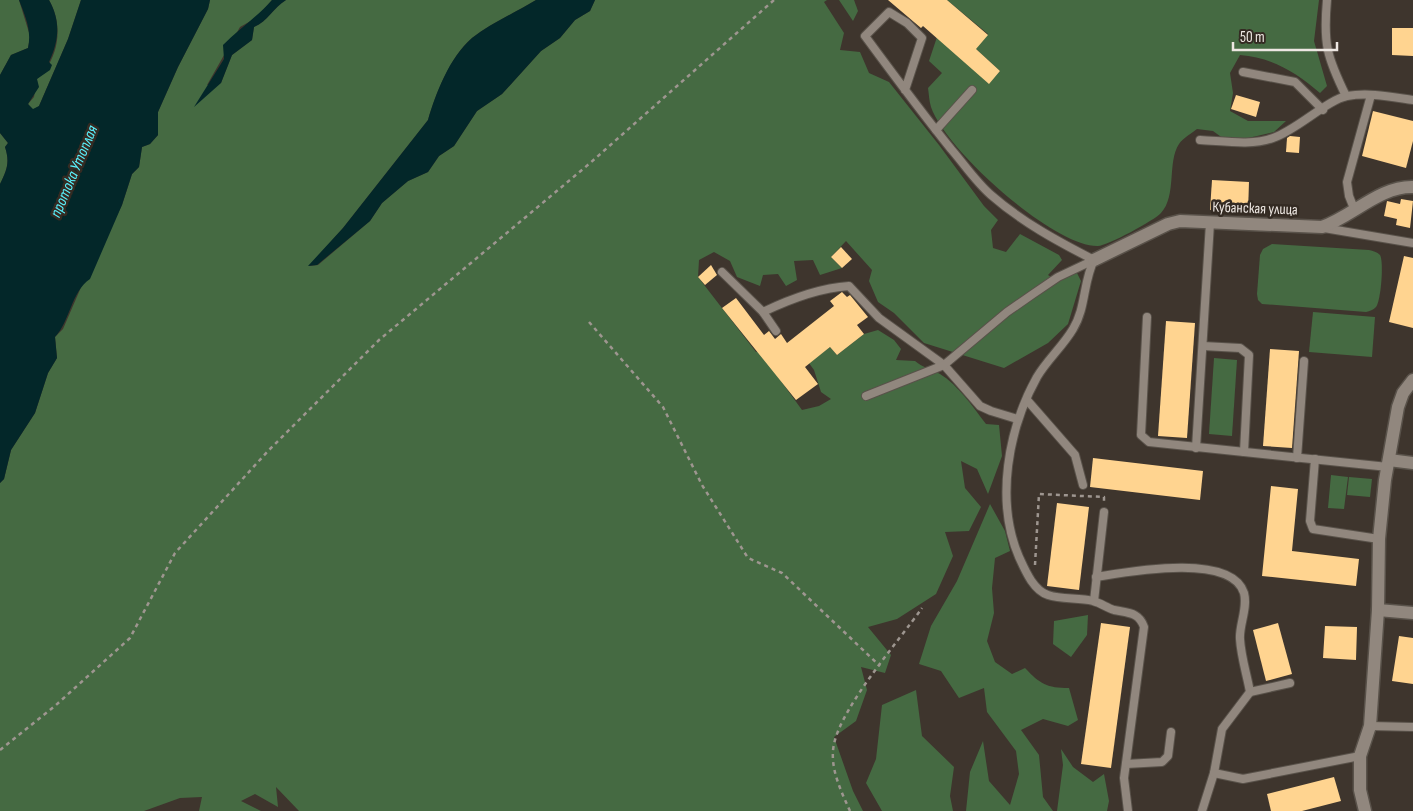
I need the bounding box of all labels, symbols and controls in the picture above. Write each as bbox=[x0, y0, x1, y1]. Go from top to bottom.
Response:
scale bar bbox=[1233, 20, 1337, 52]
text: 50 m bbox=[1240, 28, 1265, 47]
water label: протока Утоплая bbox=[46, 122, 103, 221]
street label: Кубанская улица bbox=[1212, 198, 1298, 219]

